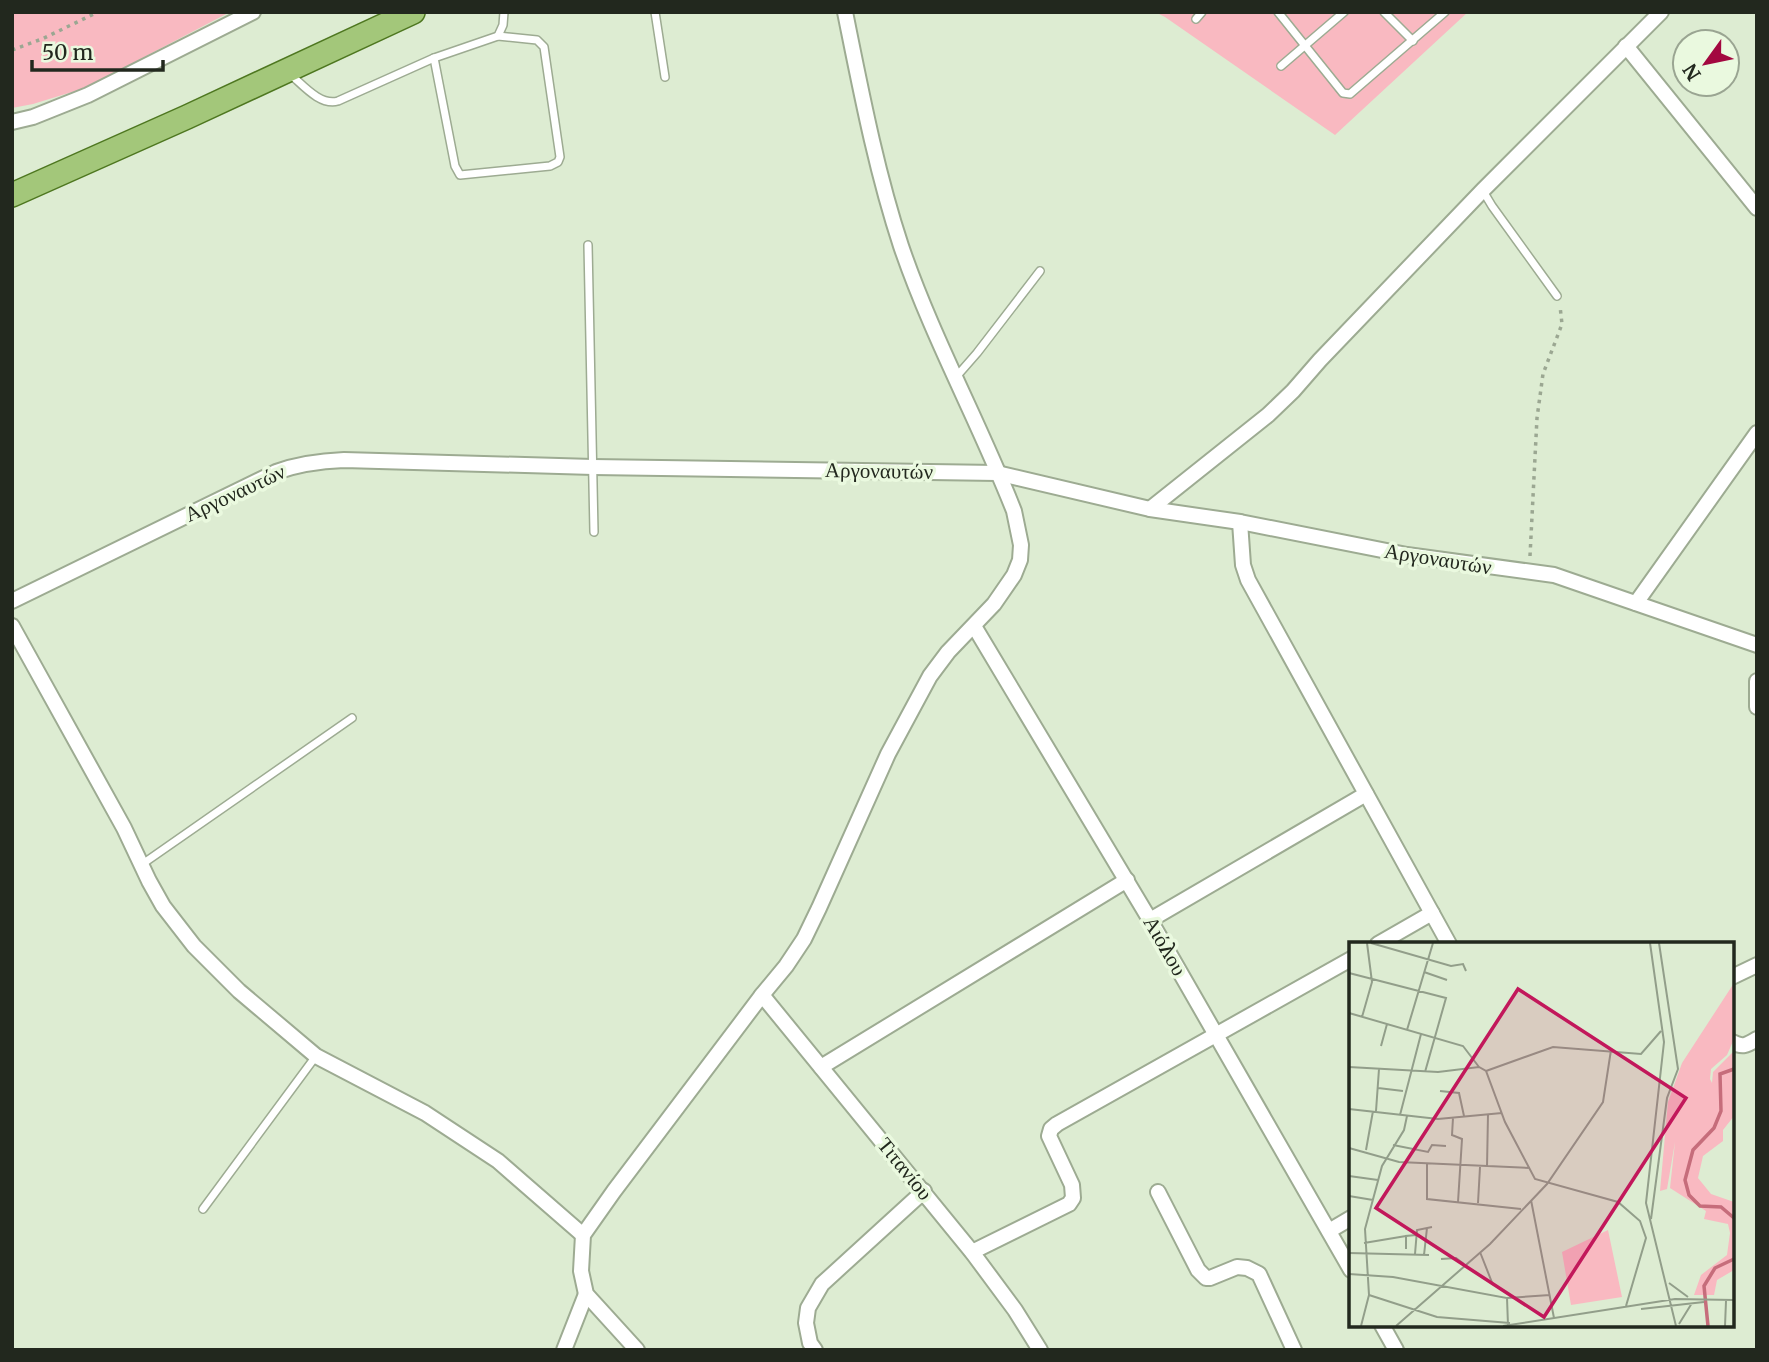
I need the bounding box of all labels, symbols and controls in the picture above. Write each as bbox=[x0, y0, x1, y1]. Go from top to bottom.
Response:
scale bar bbox=[32, 28, 163, 72]
north arrow bbox=[1671, 28, 1741, 98]
text: 50 m bbox=[42, 39, 93, 66]
text: N bbox=[1678, 59, 1706, 85]
street label: Αργοναυτών bbox=[825, 456, 933, 485]
street label: Αργοναυτών bbox=[180, 457, 289, 528]
street label: Αργοναυτών bbox=[1383, 537, 1494, 580]
street label: Αιόλου bbox=[1138, 911, 1193, 980]
inset map bbox=[1349, 942, 1734, 1327]
street label: Τιτανίου bbox=[872, 1132, 939, 1206]

